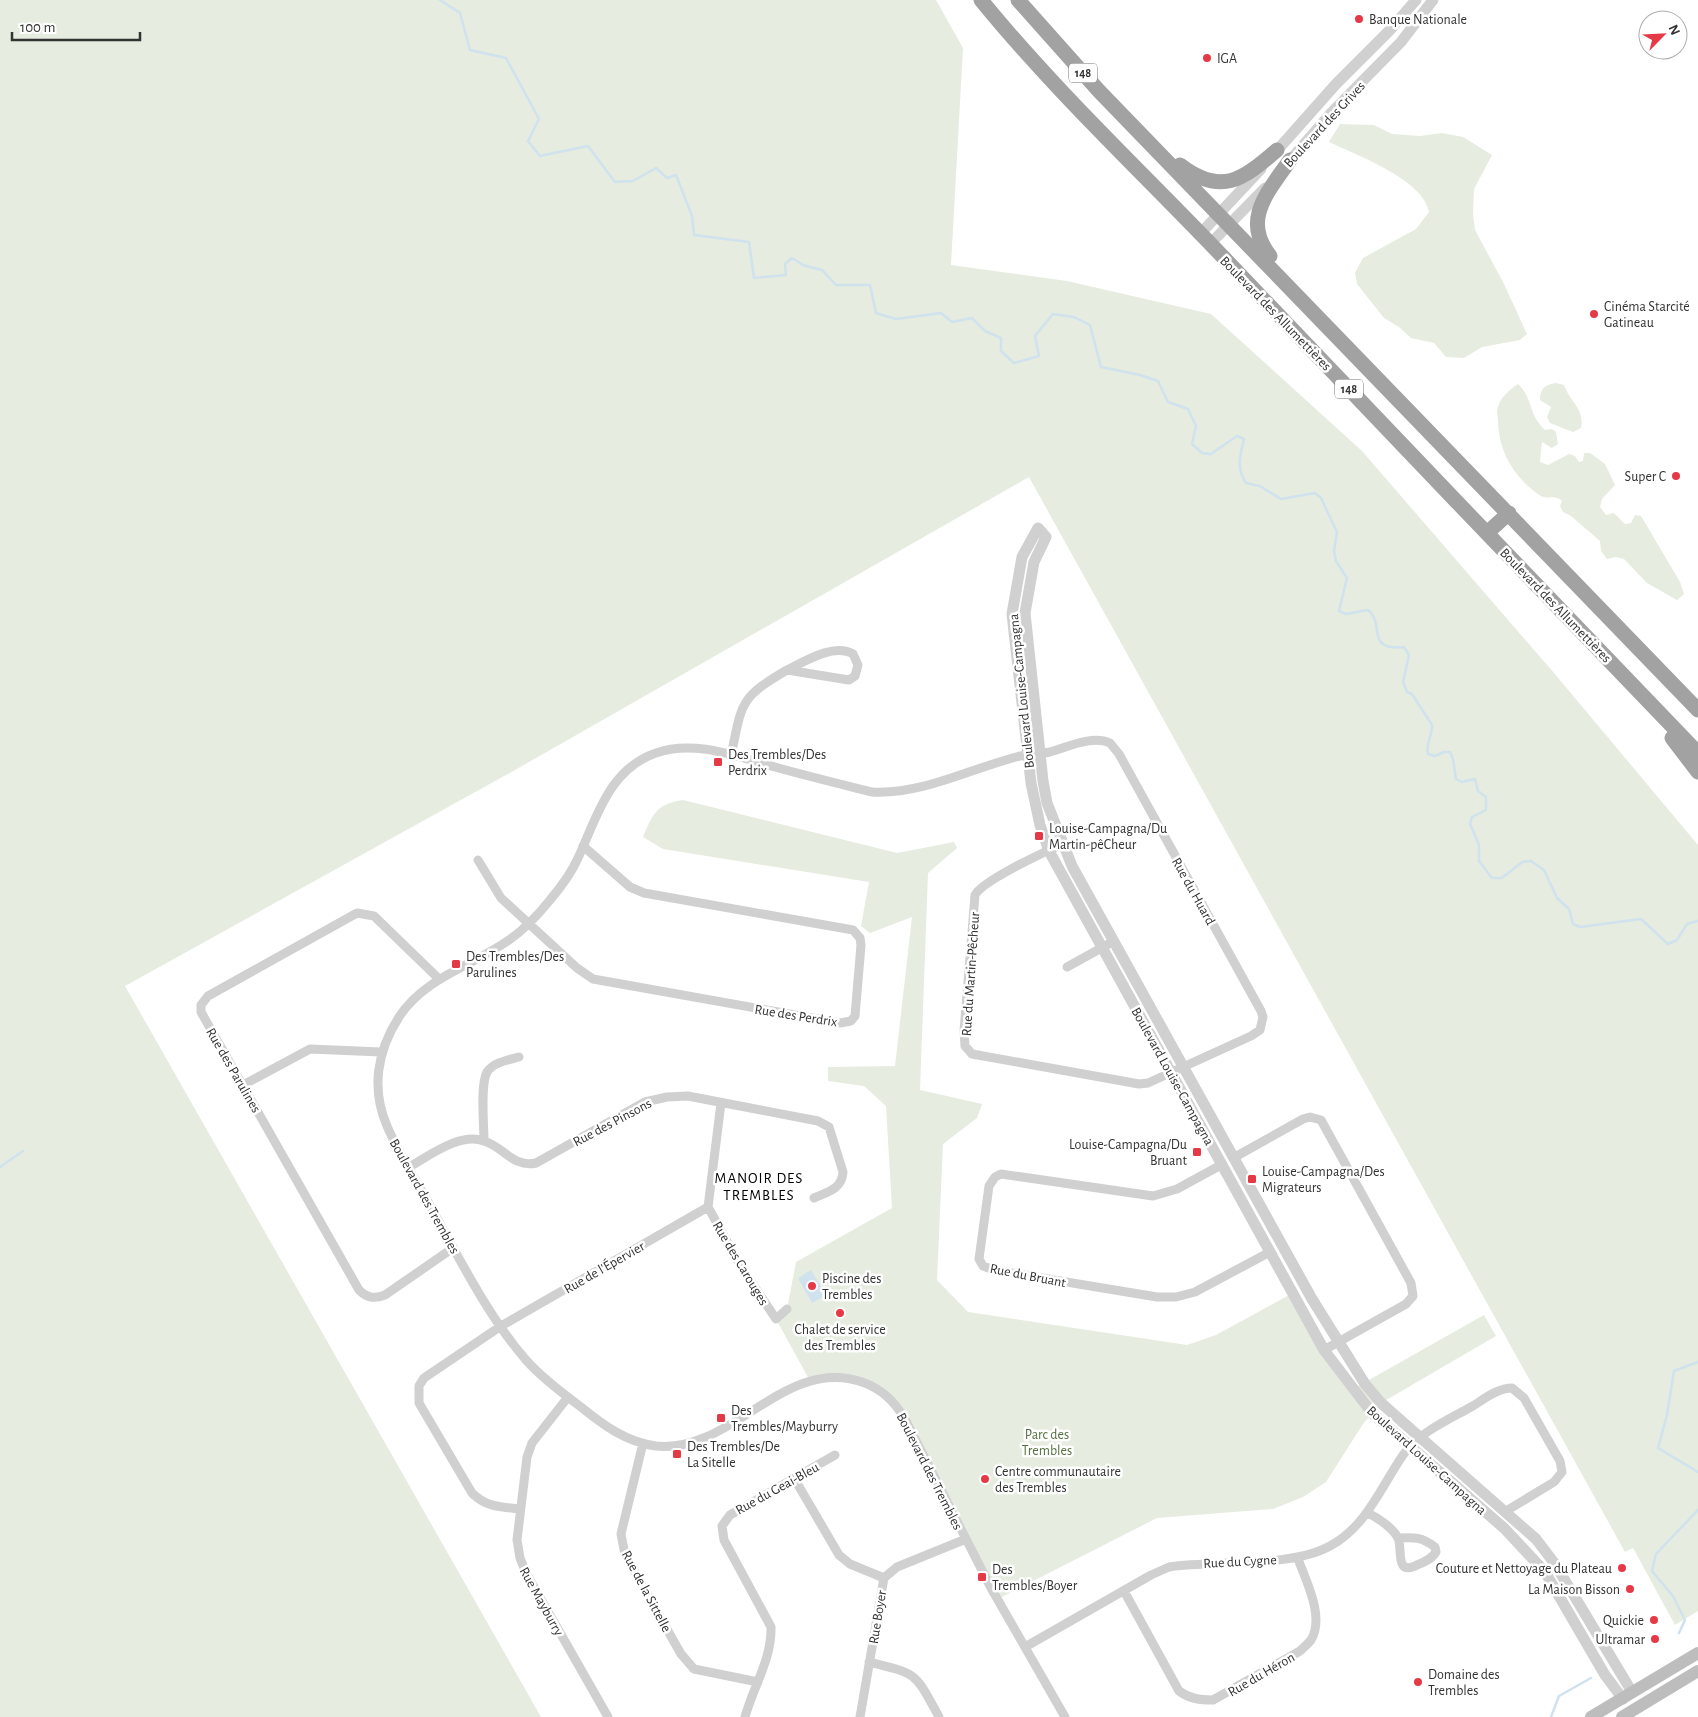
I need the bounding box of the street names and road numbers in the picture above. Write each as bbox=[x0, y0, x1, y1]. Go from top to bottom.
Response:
road number: 148 bbox=[1069, 64, 1097, 82]
street label: Boulevard des Grives bbox=[1281, 79, 1368, 170]
street label: Boulevard des Allumettières bbox=[1217, 254, 1334, 374]
road number: 148 bbox=[1335, 379, 1363, 398]
street label: Boulevard des Allumettières bbox=[1497, 546, 1614, 666]
street label: Boulevard Louise-Campagna bbox=[1007, 612, 1037, 769]
street label: Rue du Huard bbox=[1169, 855, 1217, 928]
street label: Rue du Martin-Pêcheur bbox=[960, 911, 982, 1037]
street label: Rue des Perdrix bbox=[754, 1003, 838, 1029]
street label: Boulevard Louise-Campagna bbox=[1128, 1005, 1216, 1148]
street label: Rue des Parulines bbox=[203, 1026, 263, 1115]
street label: Rue des Pinsons bbox=[571, 1096, 654, 1149]
street label: Boulevard des Trembles bbox=[387, 1137, 462, 1256]
street label: Rue des Carouges bbox=[710, 1219, 771, 1308]
street label: Rue de l'Épervier bbox=[560, 1236, 648, 1297]
street label: Rue du Bruant bbox=[989, 1262, 1068, 1290]
street label: Boulevard Louise-Campagna bbox=[1364, 1404, 1489, 1518]
street label: Boulevard des Trembles bbox=[894, 1411, 965, 1532]
street label: Rue du Geai-Bleu bbox=[733, 1460, 822, 1518]
street label: Rue de la Sittelle bbox=[619, 1548, 673, 1635]
street label: Rue du Cygne bbox=[1203, 1553, 1277, 1571]
street label: Rue Mayburry bbox=[517, 1565, 566, 1638]
street label: Rue Boyer bbox=[867, 1589, 889, 1645]
street label: Rue du Héron bbox=[1226, 1650, 1297, 1700]

